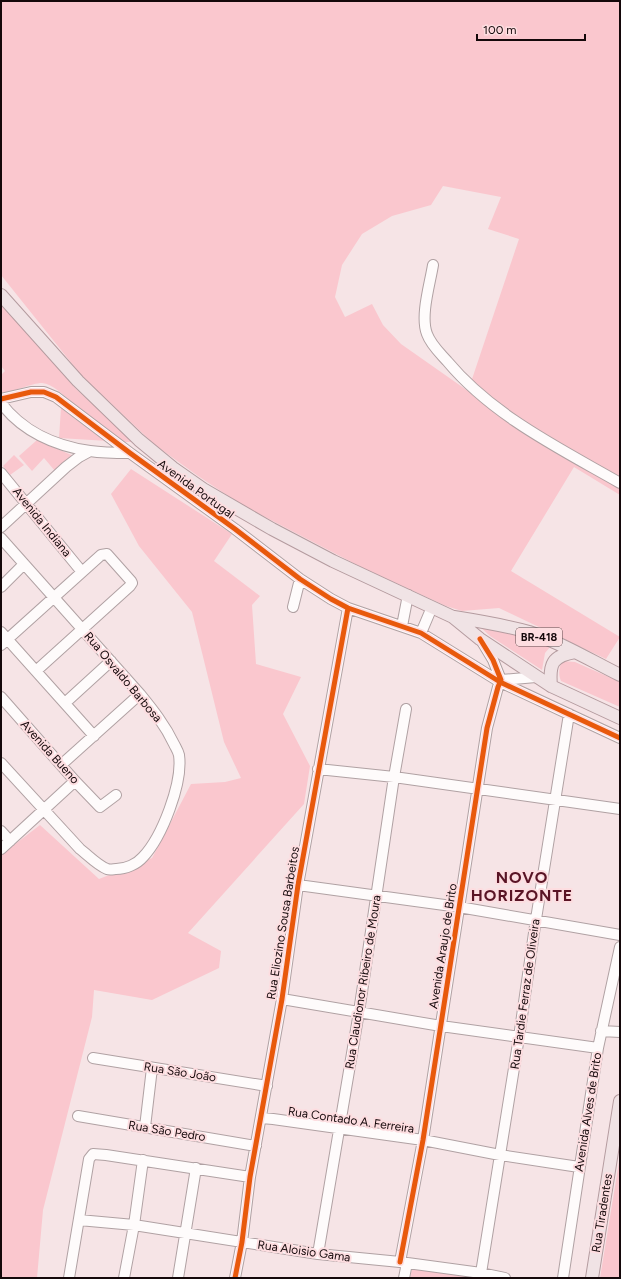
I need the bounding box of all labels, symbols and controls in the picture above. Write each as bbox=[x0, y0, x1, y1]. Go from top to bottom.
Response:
scale bar bbox=[477, 16, 585, 42]
text: 100 m bbox=[483, 23, 517, 37]
street label: Avenida Portugal bbox=[155, 457, 237, 521]
street label: Avenida Indiana bbox=[10, 485, 74, 559]
road number: BR-418 bbox=[516, 628, 562, 646]
street label: Rua Osvaldo Barbosa bbox=[81, 629, 165, 725]
street label: Avenida Bueno bbox=[18, 717, 82, 787]
street label: Rua Eliozino Sousa Barbeitos bbox=[264, 845, 302, 1001]
district label: NOVO HORIZONTE bbox=[471, 868, 573, 905]
street label: Avenida Araujo de Brito bbox=[426, 882, 460, 1010]
street label: Rua Claudionor Ribeiro de Moura bbox=[342, 894, 384, 1070]
street label: Rua Tardie Ferraz de Oliveira bbox=[508, 918, 542, 1070]
street label: Avenida Alves de Brito bbox=[572, 1051, 604, 1173]
street label: Rua São João bbox=[143, 1059, 217, 1085]
street label: Rua Contado A. Ferreira bbox=[287, 1104, 415, 1136]
street label: Rua São Pedro bbox=[127, 1118, 207, 1144]
street label: Rua Tiradentes bbox=[589, 1172, 615, 1254]
street label: Rua Aloisio Gama bbox=[257, 1238, 351, 1264]

